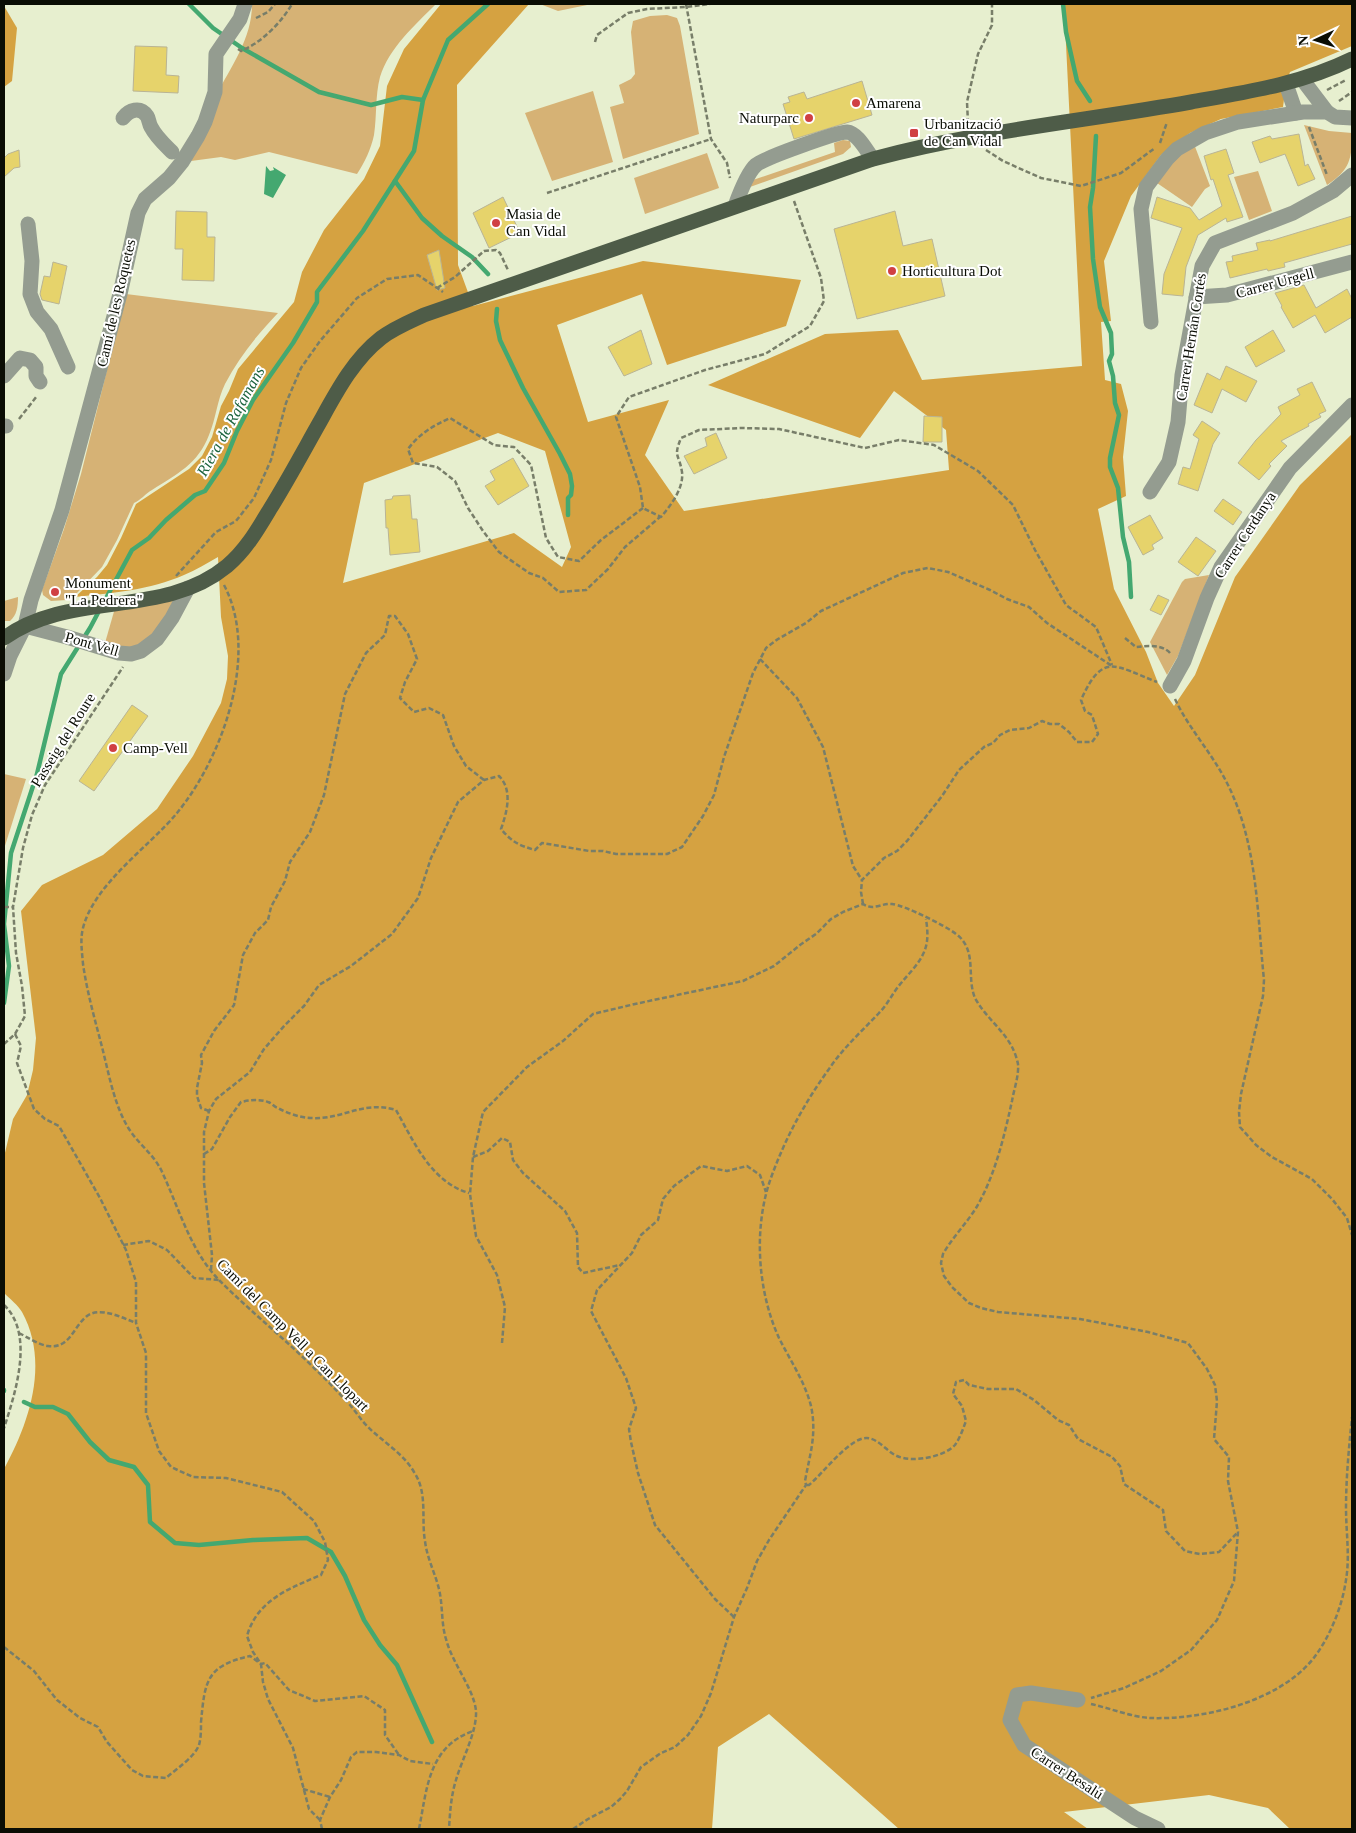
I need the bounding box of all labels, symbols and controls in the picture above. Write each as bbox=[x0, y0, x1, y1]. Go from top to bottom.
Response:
north arrow bbox=[1291, 15, 1341, 65]
text: N bbox=[1296, 35, 1311, 46]
place label: Amarena bbox=[866, 95, 921, 111]
marker: Amarena bbox=[850, 97, 862, 109]
place label: Naturparc bbox=[739, 110, 799, 126]
marker: Naturparc bbox=[803, 112, 815, 124]
place label: Urbanització de Can Vidal bbox=[924, 116, 1002, 149]
marker: Urbanització de Can Vidal bbox=[908, 127, 920, 139]
place label: Masia de Can Vidal bbox=[506, 206, 566, 239]
marker: Masia de Can Vidal bbox=[490, 217, 502, 229]
street label: Camí de les Roquetes bbox=[94, 238, 138, 368]
place label: Horticultura Dot bbox=[902, 263, 1002, 279]
marker: Horticultura Dot bbox=[886, 265, 898, 277]
street label: Carrer Urgell bbox=[1234, 265, 1316, 301]
street label: Carrer Hernán Cortés bbox=[1173, 272, 1209, 402]
water label: Riera de Rafamans bbox=[193, 363, 268, 480]
street label: Carrer Cerdanya bbox=[1211, 489, 1279, 581]
place label: Monument "La Pedrera" bbox=[65, 575, 143, 608]
marker: Monument "La Pedrera" bbox=[49, 586, 61, 598]
street label: Pont Vell bbox=[63, 629, 121, 659]
street label: Passeig del Roure bbox=[28, 690, 98, 790]
place label: Camp-Vell bbox=[123, 740, 188, 756]
marker: Camp-Vell bbox=[107, 742, 119, 754]
street label: Camí del Camp Vell a Can Llopart bbox=[214, 1256, 373, 1415]
street label: Carrer Besalú bbox=[1028, 1744, 1107, 1803]

